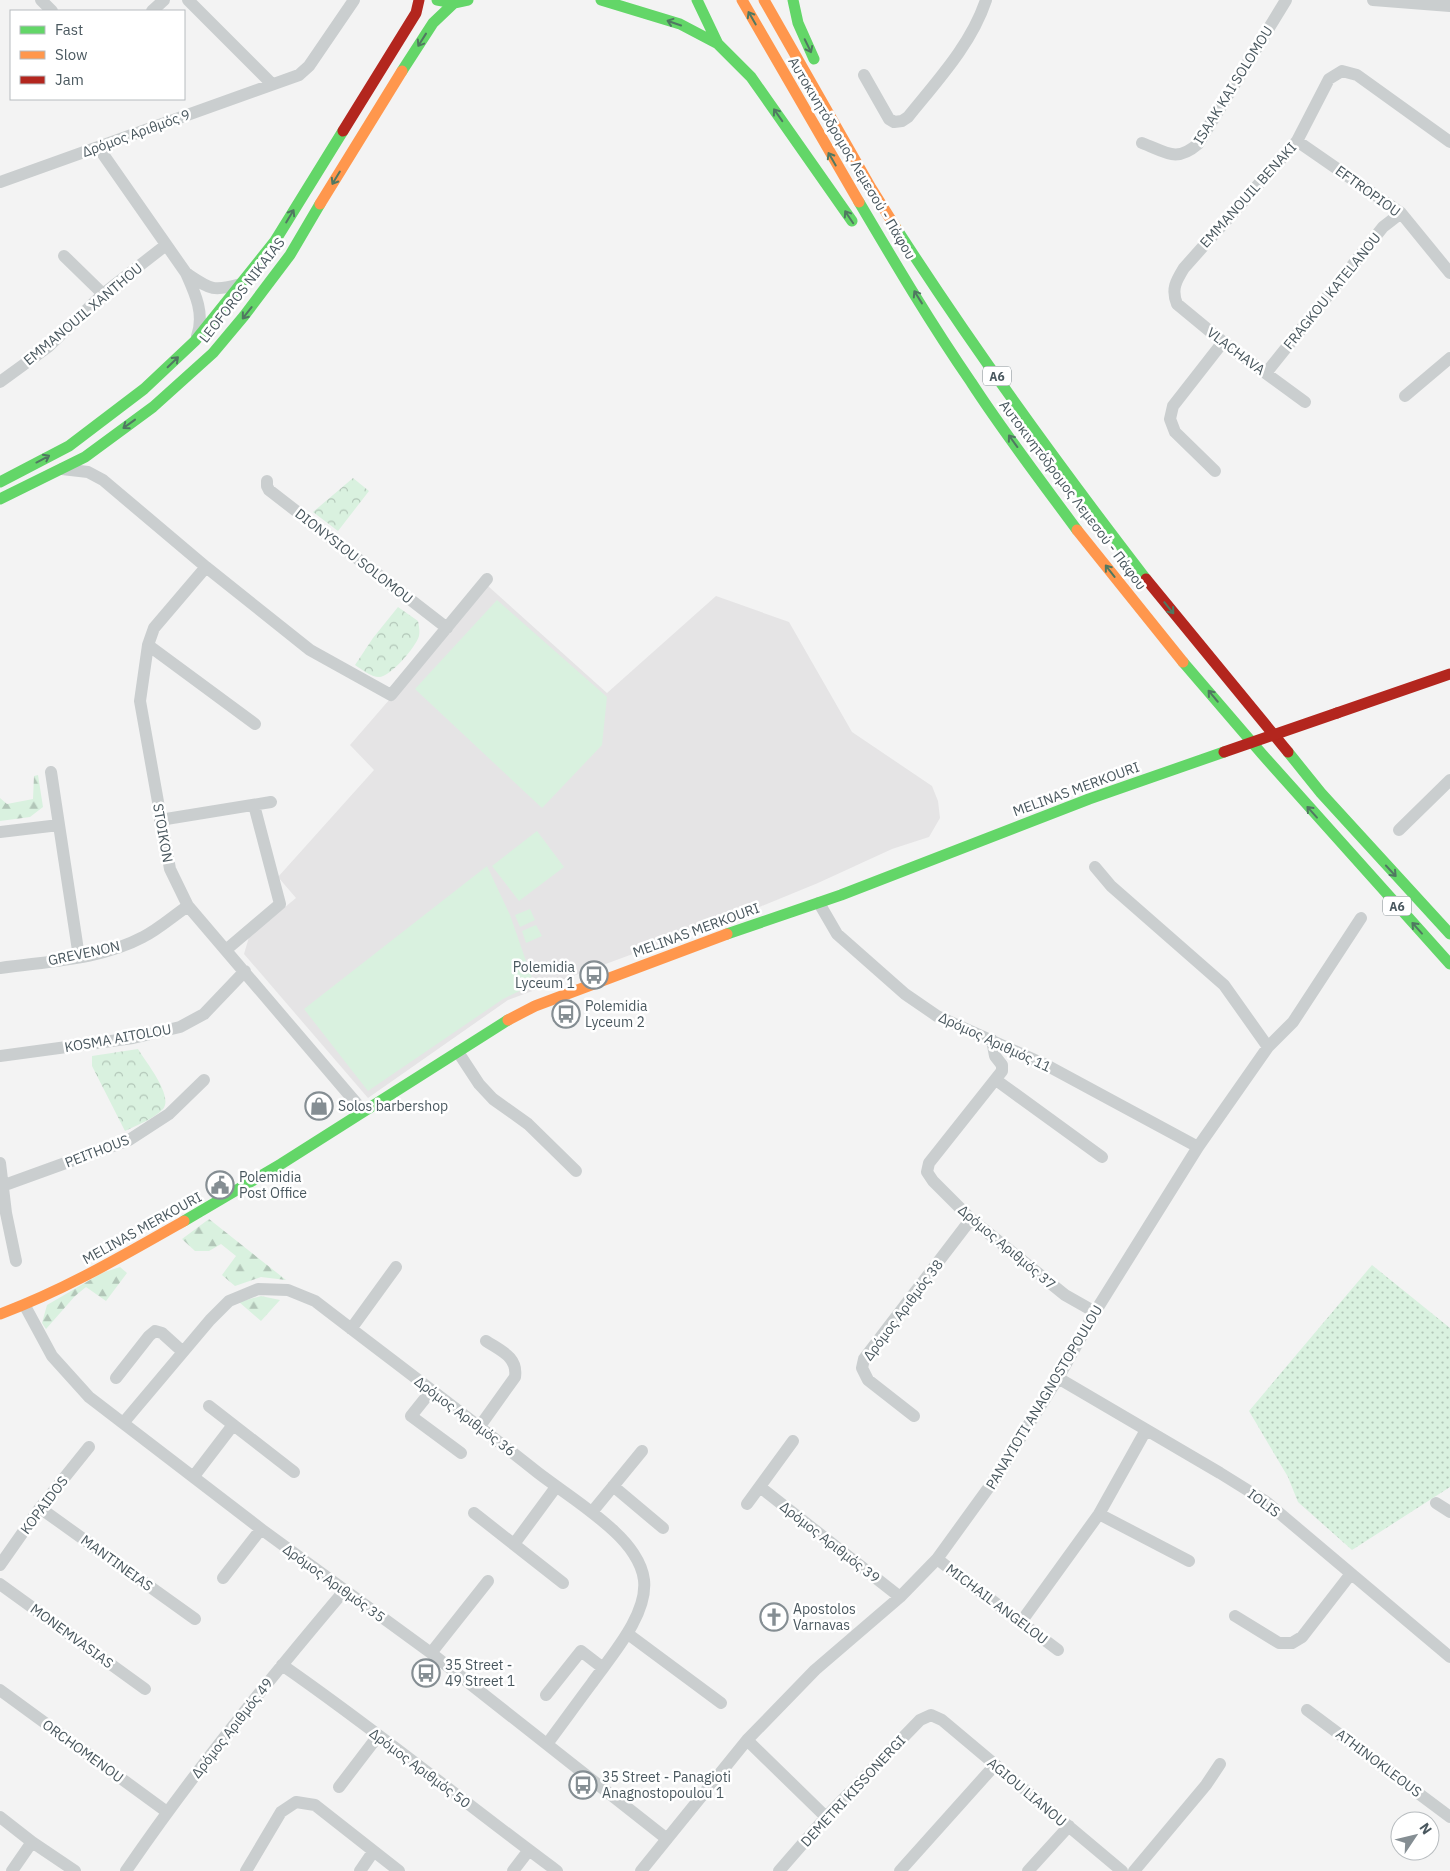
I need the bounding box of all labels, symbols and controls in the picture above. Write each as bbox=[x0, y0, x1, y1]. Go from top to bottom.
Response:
legend bbox=[10, 10, 185, 100]
one-way arrow bbox=[746, 11, 756, 25]
one-way arrow bbox=[666, 17, 682, 27]
text: Fast bbox=[55, 20, 83, 39]
street label: ISAAK KAI SOLOMOU bbox=[1189, 22, 1277, 148]
one-way arrow bbox=[417, 32, 427, 46]
one-way arrow bbox=[803, 38, 813, 53]
text: Slow bbox=[55, 45, 88, 64]
street label: Αυτοκινητόδρομος Λεμεσού - Πάφου bbox=[784, 53, 920, 263]
text: Jam bbox=[55, 70, 84, 89]
street label: Δρόμος Αριθμός 9 bbox=[80, 105, 192, 161]
one-way arrow bbox=[773, 108, 783, 122]
street label: EMMANOUIL BENAKI bbox=[1196, 139, 1300, 251]
one-way arrow bbox=[827, 152, 837, 166]
street label: EFTROPIOU bbox=[1332, 161, 1404, 221]
one-way arrow bbox=[331, 170, 341, 184]
one-way arrow bbox=[285, 210, 295, 224]
one-way arrow bbox=[844, 210, 854, 224]
street label: FRAGKOU KATELANOU bbox=[1279, 229, 1385, 353]
street label: LEOFOROS NIKAIAS bbox=[195, 234, 289, 346]
street label: EMMANOUIL XANTHOU bbox=[20, 259, 146, 369]
one-way arrow bbox=[912, 290, 923, 304]
one-way arrow bbox=[241, 306, 252, 319]
street label: VLACHAVA bbox=[1203, 323, 1269, 379]
one-way arrow bbox=[166, 356, 179, 368]
road number: A6 bbox=[983, 366, 1011, 386]
street label: Αυτοκινητόδρομος Λεμεσού - Πάφου bbox=[996, 396, 1150, 594]
one-way arrow bbox=[123, 419, 136, 430]
one-way arrow bbox=[1008, 434, 1018, 448]
one-way arrow bbox=[35, 454, 50, 463]
street label: DIONYSIOU SOLOMOU bbox=[291, 504, 417, 608]
one-way arrow bbox=[1105, 564, 1115, 578]
one-way arrow bbox=[1163, 601, 1174, 614]
one-way arrow bbox=[1207, 690, 1219, 703]
street label: MELINAS MERKOURI bbox=[1010, 758, 1142, 820]
street label: STOIKON bbox=[149, 802, 177, 864]
one-way arrow bbox=[1306, 806, 1318, 819]
one-way arrow bbox=[1386, 864, 1397, 877]
road number: A6 bbox=[1383, 896, 1411, 916]
street label: MELINAS MERKOURI bbox=[630, 899, 762, 961]
one-way arrow bbox=[1411, 922, 1423, 935]
street label: GREVENON bbox=[46, 937, 122, 969]
place label: Polemidia Lyceum 1 bbox=[513, 958, 576, 992]
bus stop icon: Polemidia Lyceum 1 bbox=[579, 960, 609, 990]
place label: Polemidia Lyceum 2 bbox=[585, 997, 648, 1031]
bus stop icon: Polemidia Lyceum 2 bbox=[551, 999, 581, 1029]
street label: Δρόμος Αριθμός 11 bbox=[936, 1008, 1054, 1076]
street label: KOSMA AITOLOU bbox=[63, 1020, 173, 1056]
shop icon: Solos barbershop bbox=[304, 1091, 334, 1121]
place label: Solos barbershop bbox=[338, 1097, 448, 1115]
street label: PEITHOUS bbox=[62, 1130, 132, 1172]
place label: Polemidia Post Office bbox=[239, 1168, 307, 1202]
public building icon: Polemidia Post Office bbox=[205, 1170, 235, 1200]
street label: MELINAS MERKOURI bbox=[79, 1188, 205, 1268]
street label: Δρόμος Αριθμός 37 bbox=[954, 1201, 1060, 1293]
street label: Δρόμος Αριθμός 38 bbox=[859, 1256, 947, 1364]
street label: PANAYIOTI ANAGNOSTOPOULOU bbox=[982, 1302, 1106, 1492]
street label: Δρόμος Αριθμός 36 bbox=[411, 1372, 519, 1460]
street label: KOPAIDOS bbox=[16, 1472, 72, 1538]
street label: IOLIS bbox=[1244, 1485, 1284, 1521]
street label: Δρόμος Αριθμός 39 bbox=[776, 1497, 884, 1587]
street label: MANTINEIAS bbox=[78, 1531, 156, 1595]
street label: Δρόμος Αριθμός 35 bbox=[279, 1540, 389, 1626]
street label: MICHAIL ANGELOU bbox=[942, 1560, 1052, 1648]
street label: MONEMVASIAS bbox=[27, 1600, 117, 1672]
place label: Apostolos Varnavas bbox=[793, 1600, 856, 1634]
church icon: Apostolos Varnavas bbox=[759, 1602, 789, 1632]
place label: 35 Street - 49 Street 1 bbox=[445, 1656, 515, 1690]
bus stop icon: 35 Street - 49 Street 1 bbox=[411, 1658, 441, 1688]
street label: Δρόμος Αριθμός 49 bbox=[187, 1674, 277, 1782]
street label: ORCHOMENOU bbox=[39, 1715, 127, 1787]
street label: Δρόμος Αριθμός 50 bbox=[366, 1724, 474, 1812]
street label: ATHINOKLEOUS bbox=[1332, 1725, 1426, 1801]
street label: DEMETRI KISSONERGI bbox=[797, 1732, 909, 1850]
street label: AGIOU LIANOU bbox=[984, 1754, 1070, 1830]
place label: 35 Street - Panagioti Anagnostopoulou 1 bbox=[602, 1768, 731, 1802]
bus stop icon: 35 Street - Panagioti Anagnostopoulou 1 bbox=[568, 1770, 598, 1800]
north arrow bbox=[1390, 1811, 1440, 1861]
text: N bbox=[1415, 1819, 1436, 1838]

